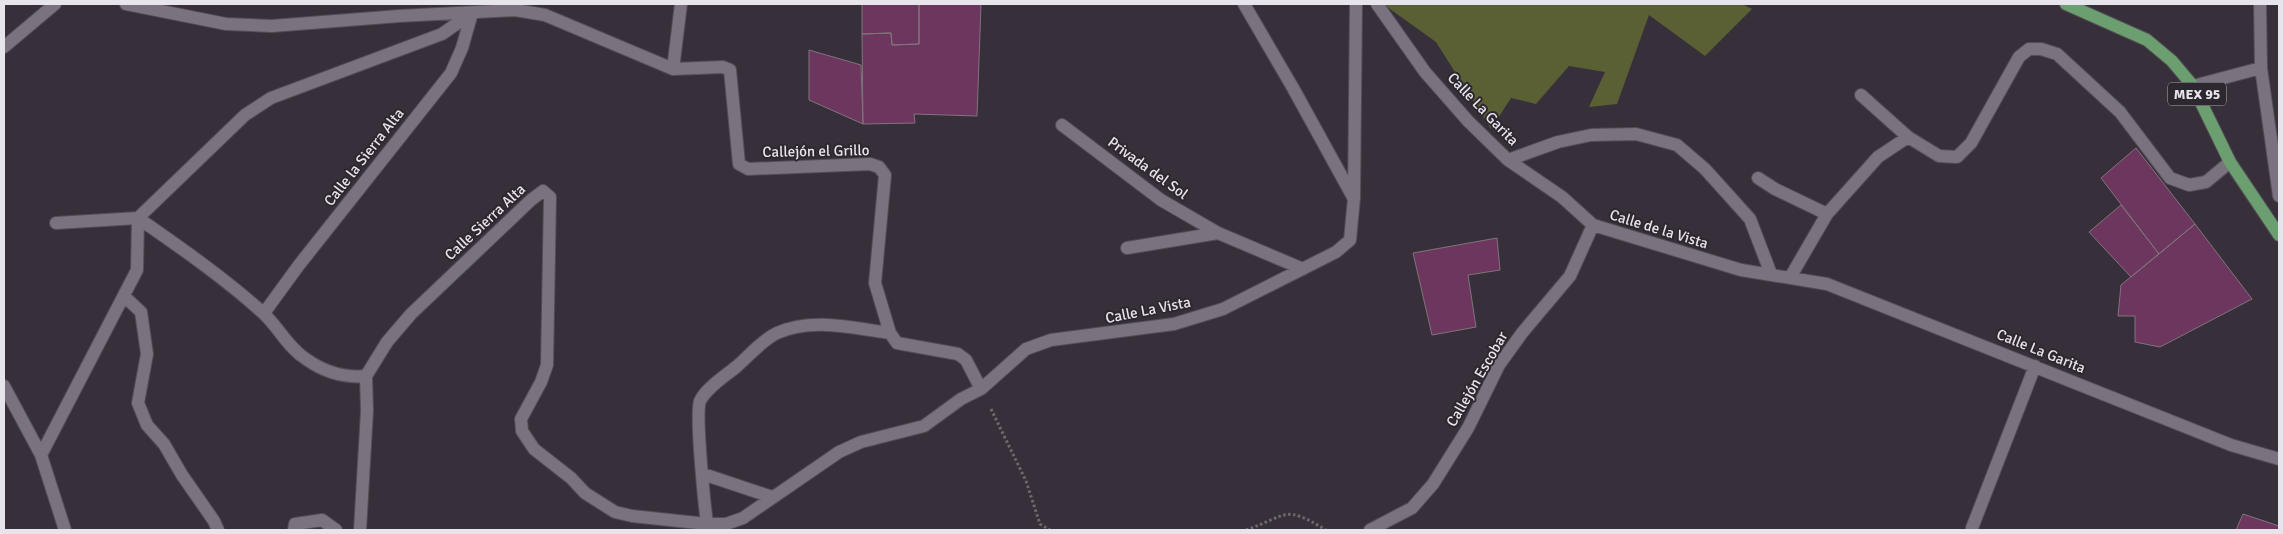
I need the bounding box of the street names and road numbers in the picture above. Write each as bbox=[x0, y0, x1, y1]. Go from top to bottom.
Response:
street label: Calle La Garita bbox=[1444, 69, 1522, 149]
road number: MEX 95 bbox=[2168, 82, 2226, 106]
street label: Calle la Sierra Alta bbox=[320, 105, 408, 209]
street label: Privada del Sol bbox=[1104, 133, 1192, 203]
street label: Callejón el Grillo bbox=[762, 141, 870, 161]
street label: Calle Sierra Alta bbox=[441, 180, 529, 264]
street label: Calle de la Vista bbox=[1608, 205, 1710, 253]
street label: Calle La Vista bbox=[1104, 293, 1192, 327]
street label: Calle La Garita bbox=[1994, 325, 2088, 377]
street label: Callejón Escobar bbox=[1442, 328, 1512, 430]

